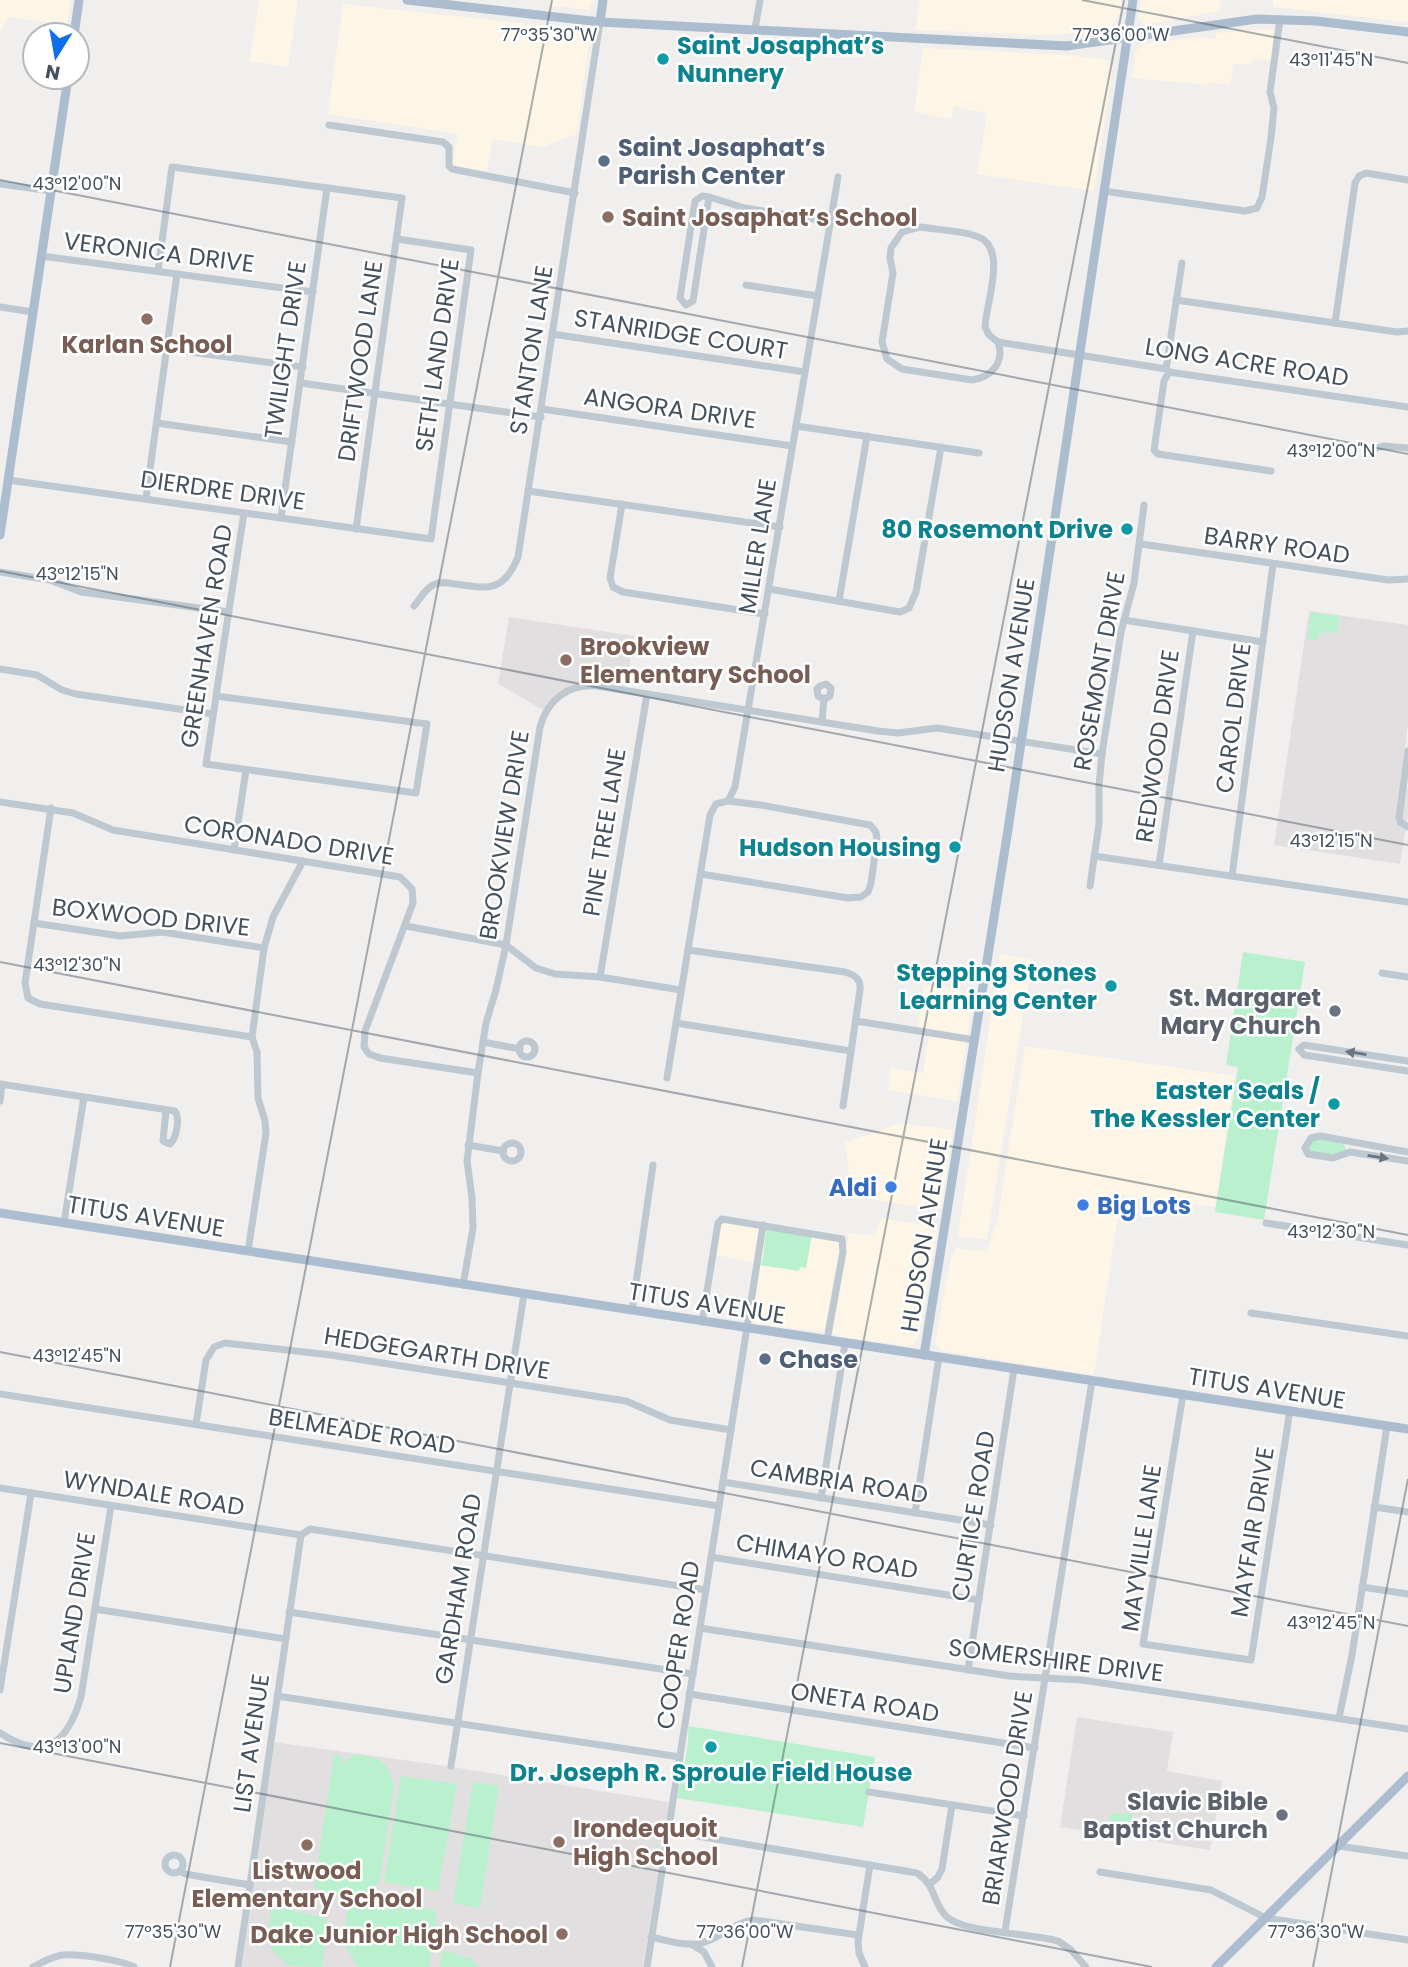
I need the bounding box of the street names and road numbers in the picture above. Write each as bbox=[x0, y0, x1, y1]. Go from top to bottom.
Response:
street label: VERONICA DRIVE bbox=[62, 224, 256, 280]
street label: SETH LAND DRIVE bbox=[407, 256, 467, 454]
street label: DRIFTWOOD LANE bbox=[330, 258, 390, 464]
street label: TWILIGHT DRIVE bbox=[256, 259, 314, 441]
street label: STANTON LANE bbox=[501, 263, 561, 437]
street label: STANRIDGE COURT bbox=[572, 301, 790, 367]
street label: LONG ACRE ROAD bbox=[1143, 330, 1351, 394]
street label: ANGORA DRIVE bbox=[582, 380, 758, 436]
street label: DIERDRE DRIVE bbox=[138, 462, 308, 518]
street label: MILLER LANE bbox=[730, 476, 784, 616]
street label: BARRY ROAD bbox=[1202, 518, 1352, 572]
street label: GREENHAVEN ROAD bbox=[172, 522, 240, 750]
street label: ROSEMONT DRIVE bbox=[1065, 569, 1133, 773]
street label: HUDSON AVENUE bbox=[979, 576, 1043, 774]
street label: CAROL DRIVE bbox=[1207, 641, 1259, 795]
street label: REDWOOD DRIVE bbox=[1127, 647, 1187, 845]
street label: BROOKVIEW DRIVE bbox=[471, 728, 537, 942]
street label: PINE TREE LANE bbox=[574, 746, 634, 918]
street label: CORONADO DRIVE bbox=[182, 807, 396, 873]
street label: BOXWOOD DRIVE bbox=[50, 890, 252, 944]
street label: HUDSON AVENUE bbox=[892, 1136, 956, 1334]
street label: TITUS AVENUE bbox=[65, 1187, 227, 1245]
street label: TITUS AVENUE bbox=[626, 1274, 788, 1332]
street label: HEDGEGARTH DRIVE bbox=[322, 1319, 552, 1387]
street label: TITUS AVENUE bbox=[1186, 1359, 1348, 1417]
street label: BELMEADE ROAD bbox=[266, 1400, 458, 1462]
street label: CURTICE ROAD bbox=[943, 1428, 1003, 1604]
street label: MAYFAIR DRIVE bbox=[1222, 1444, 1282, 1620]
street label: CAMBRIA ROAD bbox=[748, 1451, 930, 1511]
street label: WYNDALE ROAD bbox=[61, 1462, 247, 1524]
street label: MAYVILLE LANE bbox=[1113, 1462, 1169, 1634]
street label: GARDHAM ROAD bbox=[427, 1491, 489, 1687]
street label: CHIMAYO ROAD bbox=[734, 1525, 920, 1587]
street label: UPLAND DRIVE bbox=[45, 1530, 103, 1696]
street label: COOPER ROAD bbox=[648, 1558, 708, 1732]
street label: SOMERSHIRE DRIVE bbox=[947, 1630, 1165, 1690]
street label: LIST AVENUE bbox=[225, 1671, 277, 1815]
street label: ONETA ROAD bbox=[788, 1674, 942, 1730]
street label: BRIARWOOD DRIVE bbox=[974, 1688, 1040, 1908]

